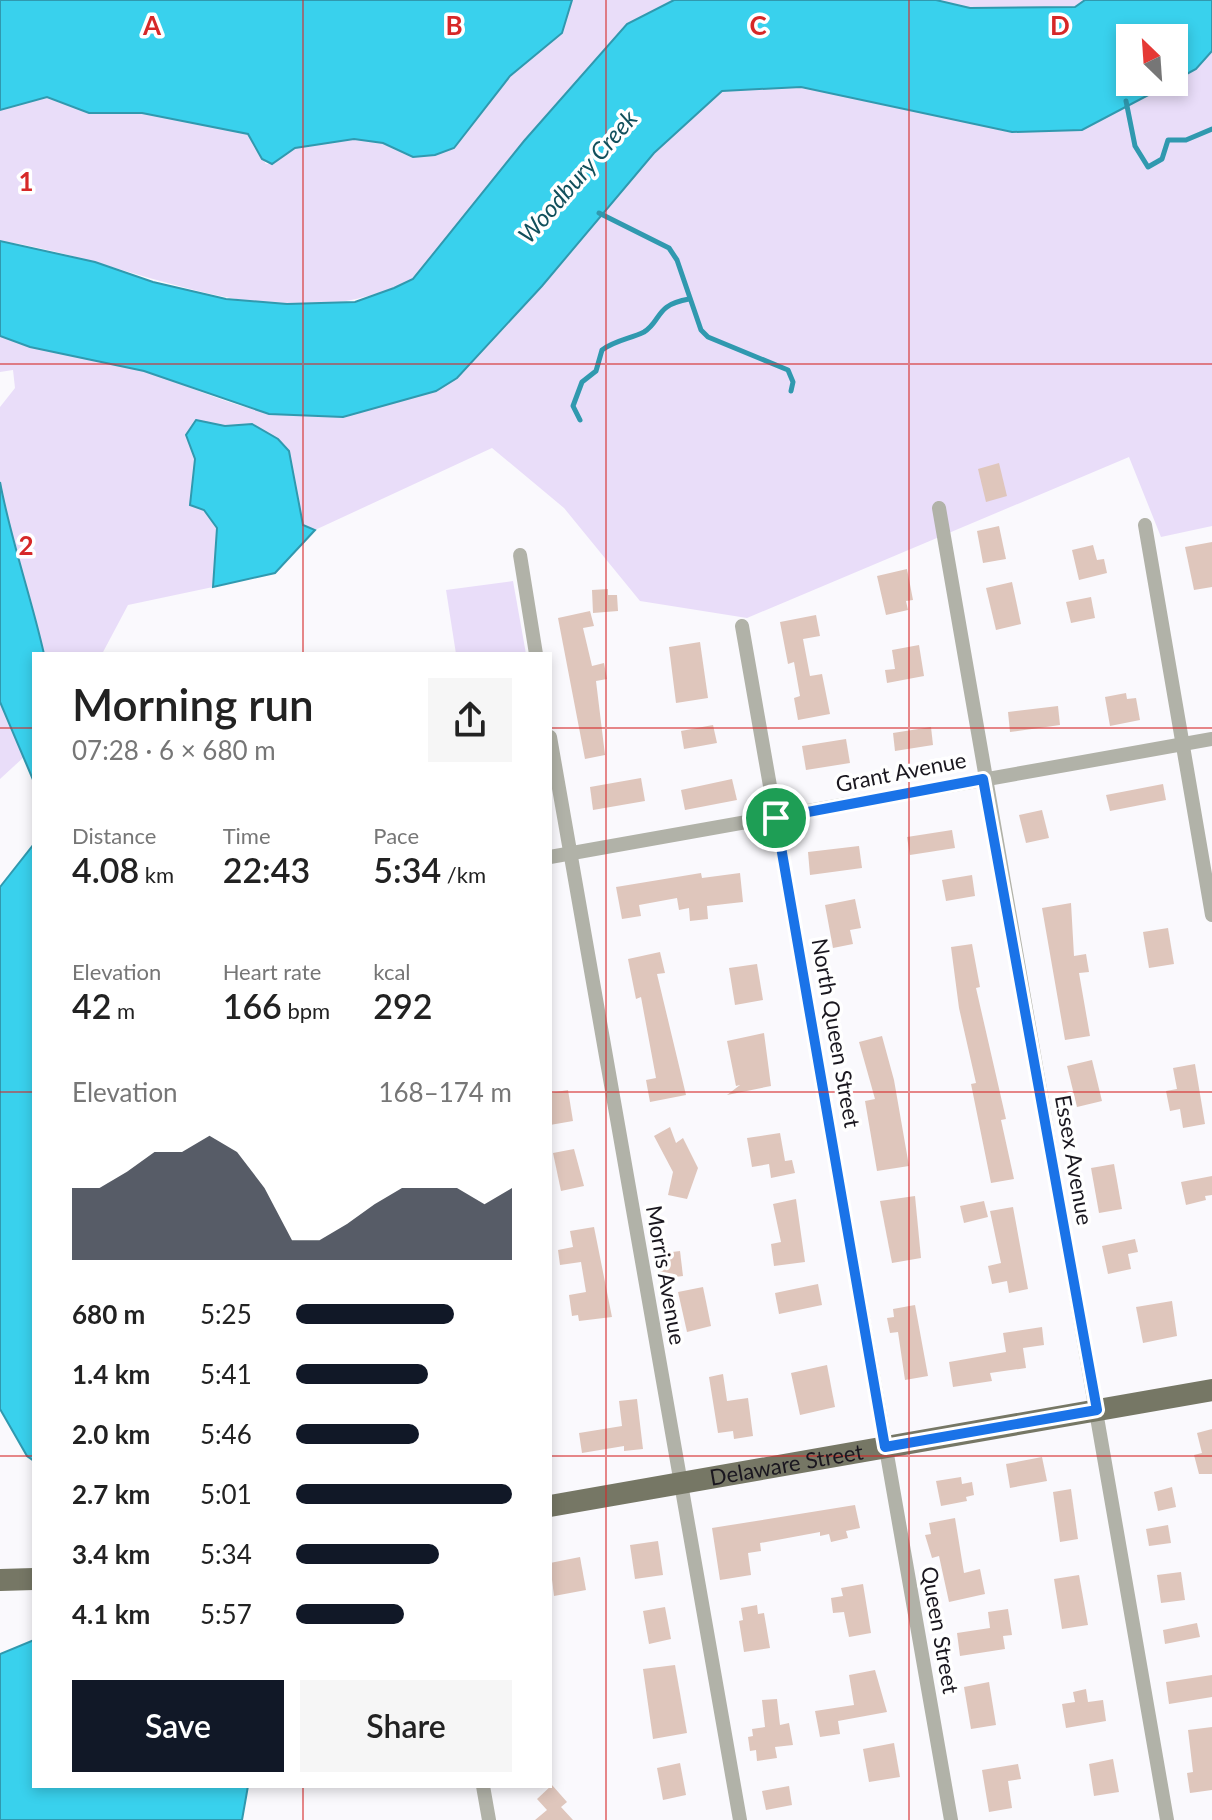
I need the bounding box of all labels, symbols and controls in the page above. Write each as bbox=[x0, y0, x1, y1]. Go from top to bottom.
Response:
text: A bbox=[142, 9, 162, 41]
text: B bbox=[445, 9, 463, 41]
text: C bbox=[749, 9, 767, 41]
text: D bbox=[1050, 9, 1070, 41]
north arrow bbox=[1116, 24, 1188, 96]
map controls bbox=[1116, 24, 1188, 96]
water label: Woodbury Creek bbox=[511, 103, 643, 248]
text: 1 bbox=[18, 165, 34, 197]
text: 2 bbox=[18, 529, 34, 561]
text: Morning run bbox=[72, 678, 314, 730]
button: share bbox=[428, 678, 512, 762]
text: 07:28 · 6 × 680 m bbox=[72, 734, 276, 766]
street label: Grant Avenue bbox=[833, 746, 968, 797]
pin bbox=[742, 784, 810, 852]
icon: arrive bbox=[754, 796, 798, 840]
text: Distance bbox=[72, 822, 156, 849]
text: Time bbox=[223, 822, 271, 849]
text: Pace bbox=[373, 822, 419, 849]
text: 4.08 bbox=[72, 849, 139, 890]
text: 22:43 bbox=[223, 849, 310, 890]
text: 5:34 bbox=[373, 849, 441, 890]
text: km bbox=[139, 861, 174, 888]
text: /km bbox=[441, 861, 486, 888]
street label: North Queen Street bbox=[807, 936, 866, 1130]
text: Elevation bbox=[72, 958, 161, 985]
text: Heart rate bbox=[223, 958, 321, 985]
text: kcal bbox=[373, 958, 411, 985]
text: 42 bbox=[72, 985, 111, 1026]
text: 166 bbox=[223, 985, 282, 1026]
text: 292 bbox=[373, 985, 433, 1026]
text: m bbox=[111, 997, 135, 1024]
text: bpm bbox=[282, 997, 330, 1024]
text: Elevation bbox=[72, 1076, 178, 1108]
text: 168–174 m bbox=[378, 1076, 512, 1108]
street label: Essex Avenue bbox=[1050, 1093, 1099, 1227]
street label: Morris Avenue bbox=[641, 1203, 692, 1347]
text: 680 m bbox=[72, 1298, 145, 1330]
text: 5:25 bbox=[200, 1298, 252, 1330]
text: 1.4 km bbox=[72, 1358, 150, 1390]
text: 5:41 bbox=[200, 1358, 252, 1390]
text: 2.0 km bbox=[72, 1418, 150, 1450]
text: 5:46 bbox=[200, 1418, 252, 1450]
street label: Delaware Street bbox=[708, 1437, 865, 1491]
text: 2.7 km bbox=[72, 1478, 150, 1510]
text: 5:01 bbox=[200, 1478, 252, 1510]
text: 3.4 km bbox=[72, 1538, 150, 1570]
text: 5:34 bbox=[200, 1538, 252, 1570]
street label: Queen Street bbox=[916, 1564, 965, 1696]
text: 4.1 km bbox=[72, 1598, 150, 1630]
text: 5:57 bbox=[200, 1598, 252, 1630]
button: Save bbox=[72, 1680, 284, 1772]
button: Share bbox=[300, 1680, 512, 1772]

